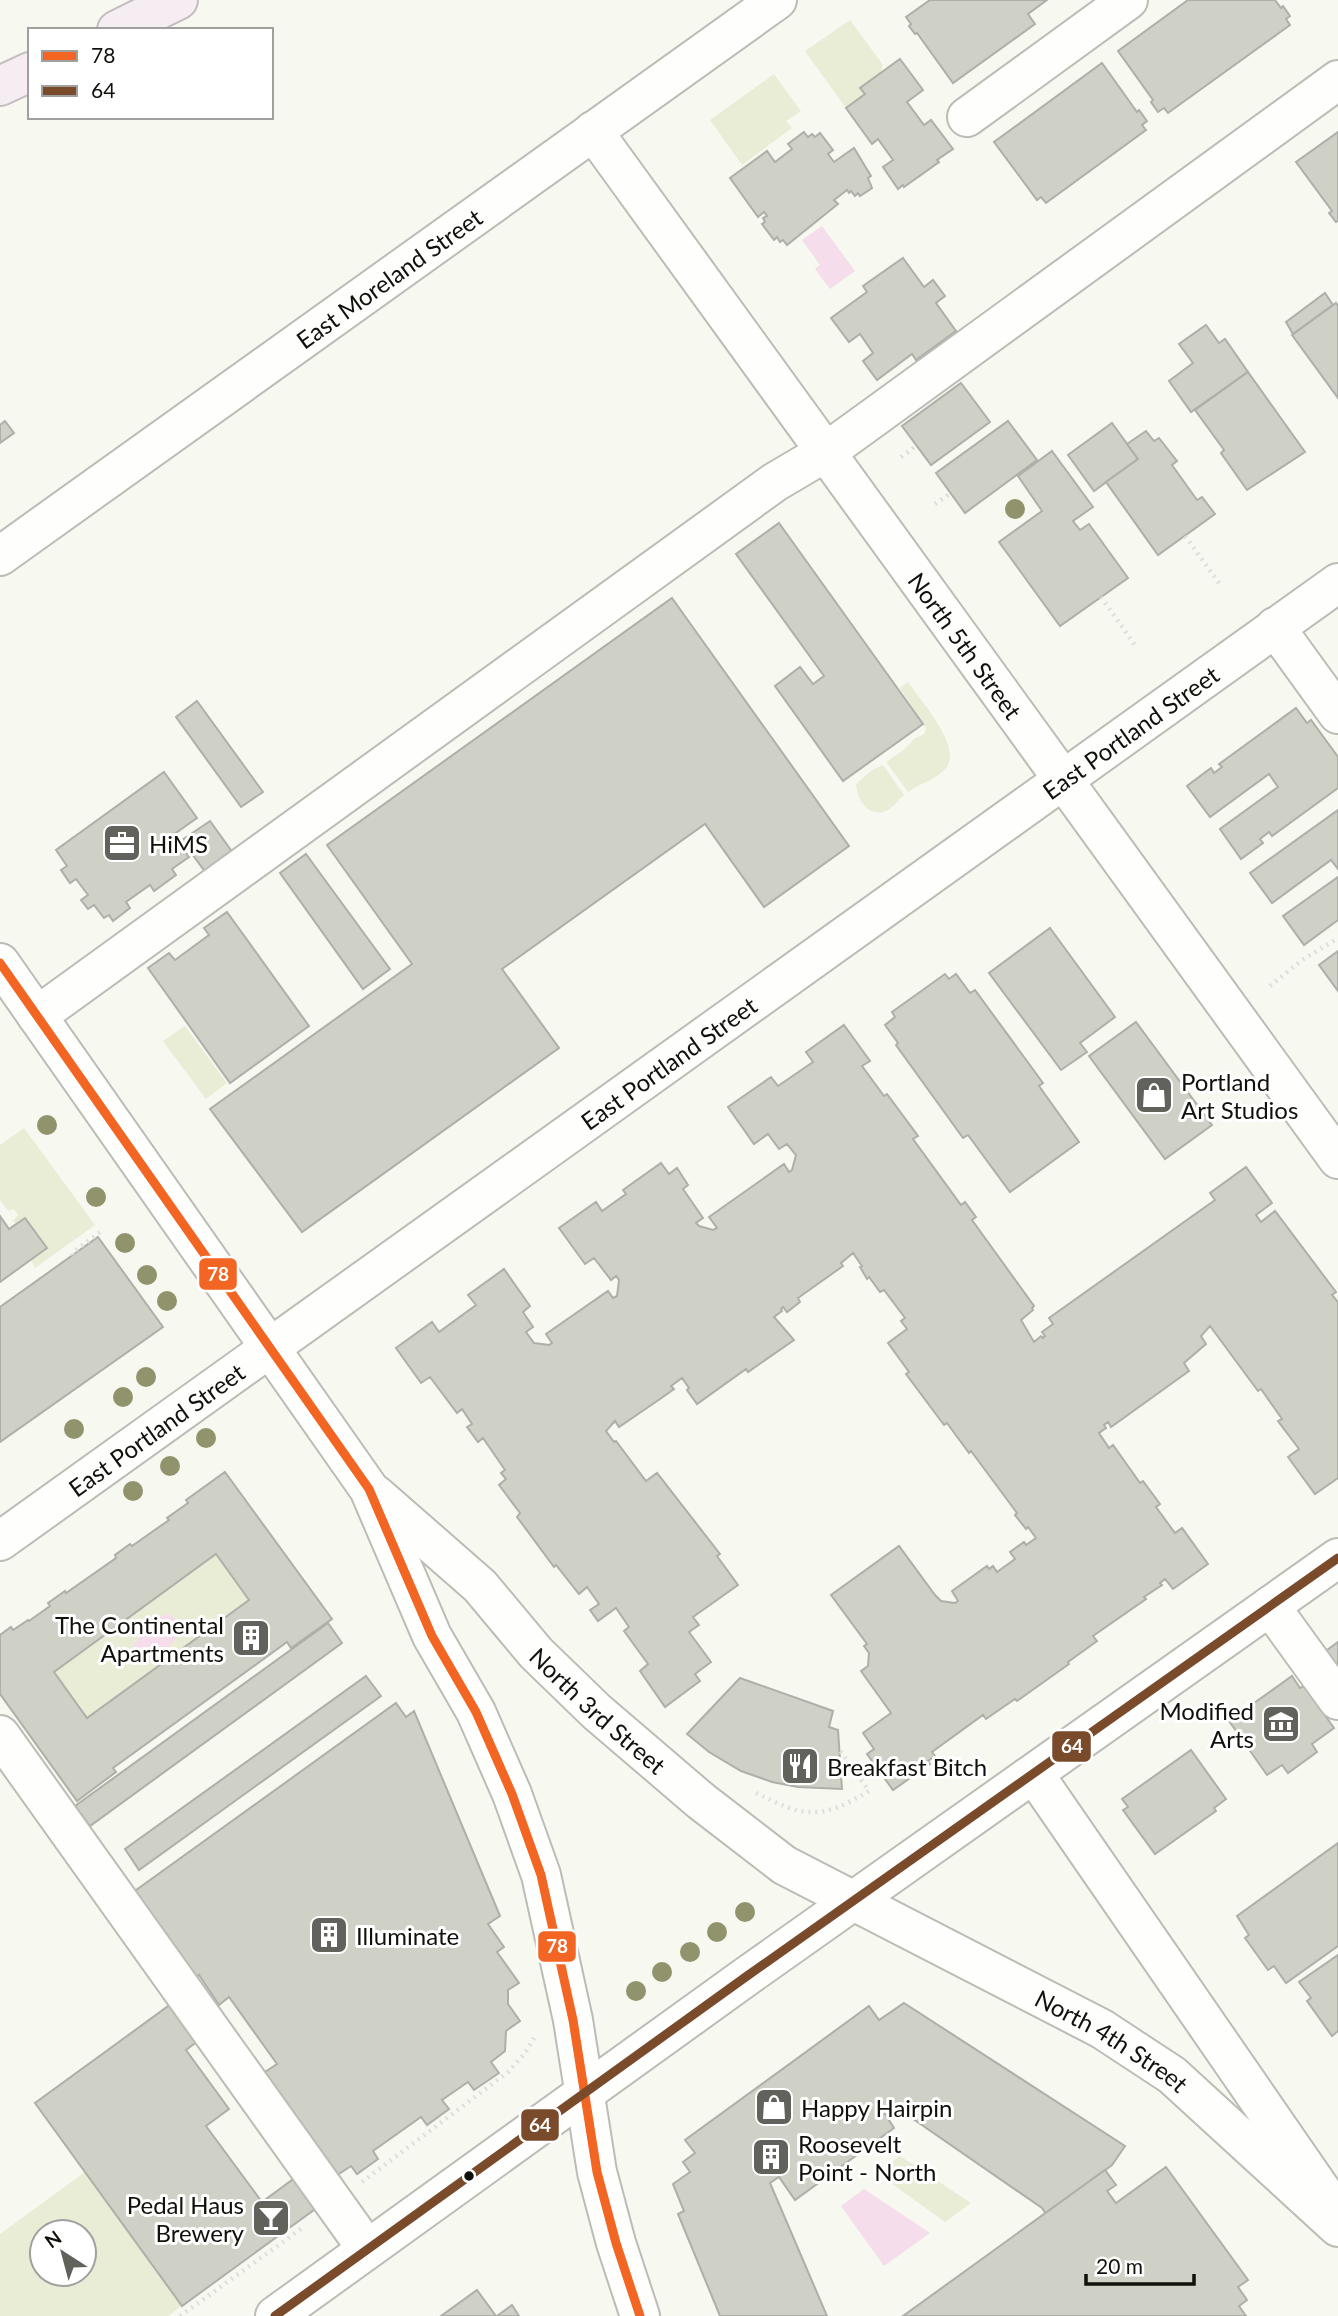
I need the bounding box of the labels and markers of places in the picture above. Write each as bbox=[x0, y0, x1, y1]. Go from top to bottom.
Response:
office icon: HiMS bbox=[101, 822, 143, 864]
place label: HiMS bbox=[149, 829, 208, 858]
place label: Portland Art Studios bbox=[1181, 1067, 1298, 1124]
shop icon: Portland Art Studios bbox=[1133, 1074, 1175, 1116]
place label: The Continental Apartments bbox=[55, 1610, 224, 1667]
building icon: The Continental Apartments bbox=[230, 1617, 272, 1659]
place label: Modified Arts bbox=[1159, 1696, 1254, 1753]
museum icon: Modified Arts bbox=[1260, 1703, 1302, 1745]
restaurant icon: Breakfast Bitch bbox=[779, 1745, 821, 1787]
place label: Breakfast Bitch bbox=[827, 1752, 987, 1781]
building icon: Illuminate bbox=[308, 1914, 350, 1956]
place label: Illuminate bbox=[356, 1921, 459, 1950]
shop icon: Happy Hairpin bbox=[753, 2086, 795, 2128]
place label: Happy Hairpin bbox=[801, 2093, 952, 2122]
place label: Roosevelt Point - North bbox=[798, 2129, 936, 2186]
building icon: Roosevelt Point - North bbox=[750, 2136, 792, 2178]
unlabelled marker bbox=[462, 2169, 476, 2183]
place label: Pedal Haus Brewery bbox=[127, 2190, 245, 2247]
bar icon: Pedal Haus Brewery bbox=[250, 2197, 292, 2239]

